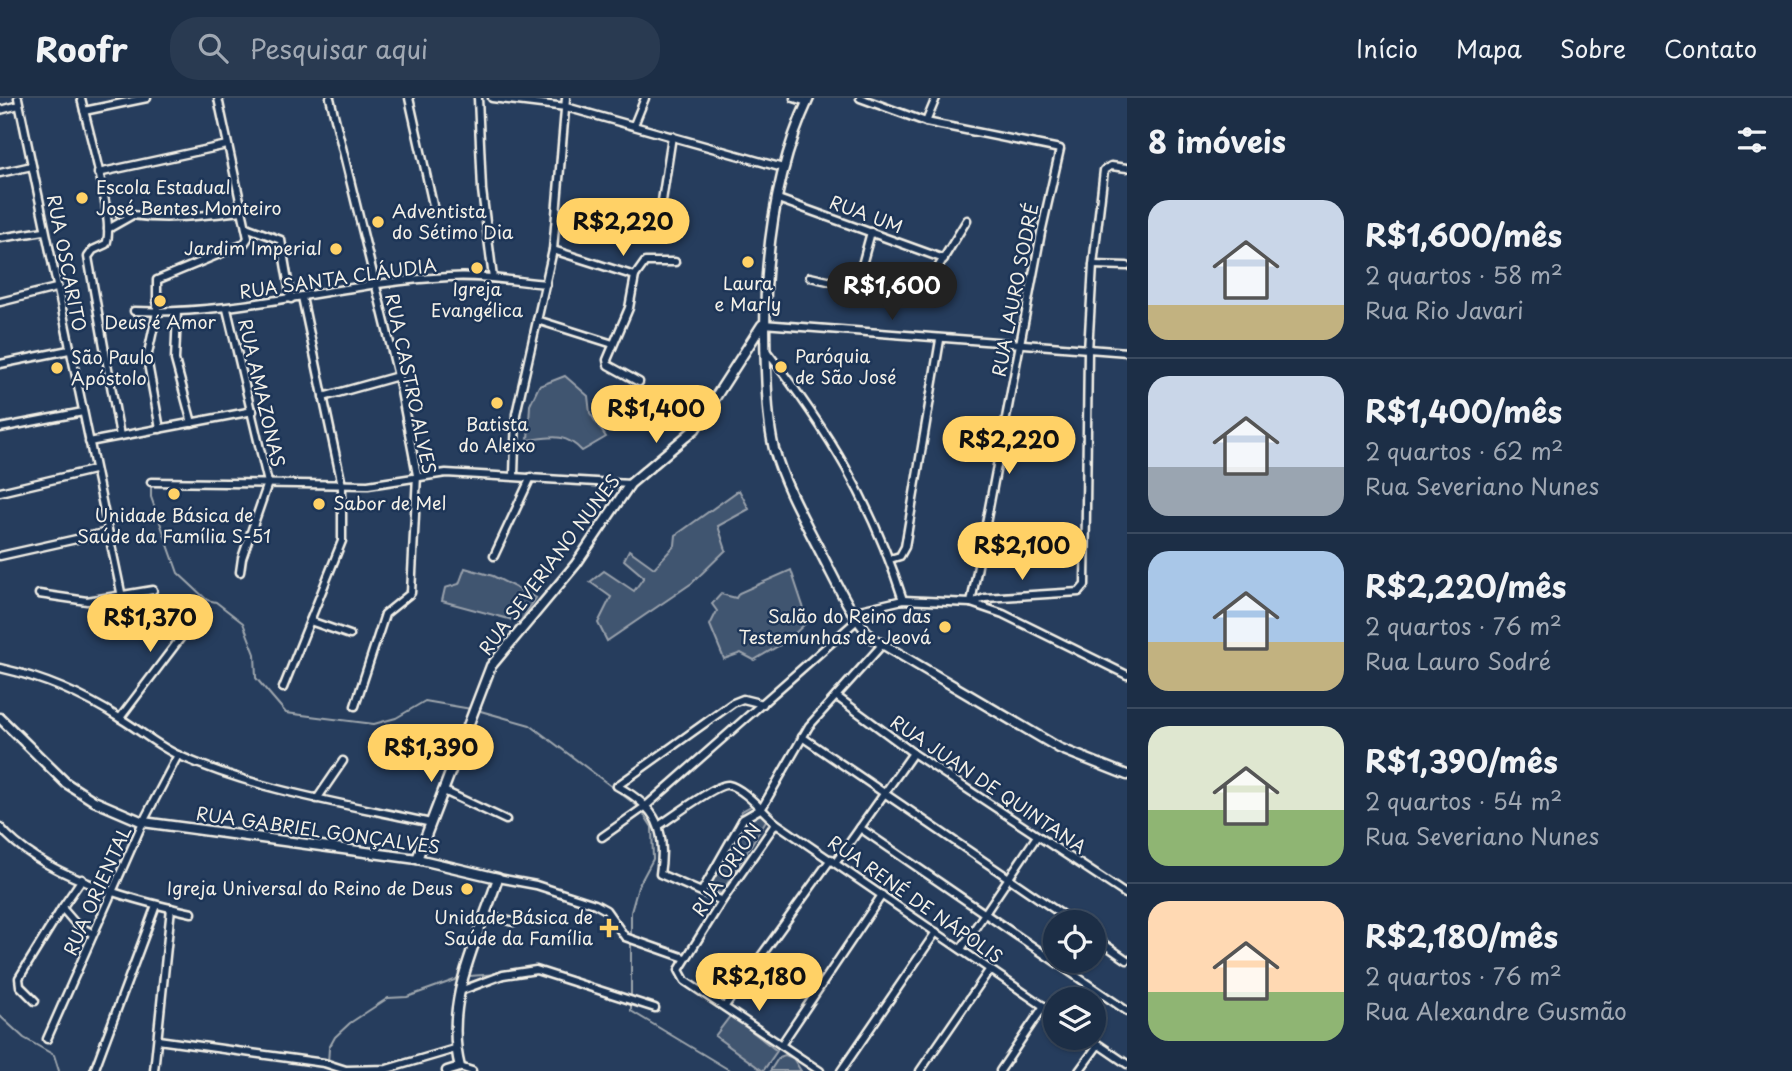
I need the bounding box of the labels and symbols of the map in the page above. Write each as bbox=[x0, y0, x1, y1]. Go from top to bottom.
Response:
place label: Escola Estadual José Bentes Monteiro bbox=[96, 173, 282, 221]
street label: RUA UM bbox=[826, 188, 907, 239]
marker: Escola Estadual José Bentes Monteiro bbox=[74, 190, 90, 206]
street label: RUA OSCARITO bbox=[41, 192, 94, 333]
place label: Adventista do Sétimo Dia bbox=[392, 197, 514, 245]
pin: R$2,220 bbox=[558, 198, 688, 258]
street label: RUA LAURO SODRÉ bbox=[984, 200, 1045, 379]
marker: Adventista do Sétimo Dia bbox=[370, 214, 386, 230]
place label: Jardim Imperial bbox=[184, 234, 322, 261]
marker: Jardim Imperial bbox=[328, 241, 344, 257]
street label: RUA SANTA CLÁUDIA bbox=[237, 250, 438, 305]
marker: Laura e Marly bbox=[740, 254, 756, 270]
marker: Igreja Evangélica bbox=[469, 260, 485, 276]
pin: R$1,600 bbox=[827, 262, 957, 322]
place label: Laura e Marly bbox=[715, 269, 781, 317]
place label: Igreja Evangélica bbox=[431, 275, 524, 323]
street label: RUA CASTRO ALVES bbox=[379, 291, 444, 477]
marker: Deus é Amor bbox=[152, 293, 168, 309]
place label: Deus é Amor bbox=[104, 308, 216, 335]
street label: RUA AMAZONAS bbox=[232, 316, 293, 470]
place label: Paróquia de São José bbox=[795, 342, 896, 390]
place label: São Paulo Apóstolo bbox=[71, 343, 154, 391]
marker: Paróquia de São José bbox=[773, 359, 789, 375]
marker: São Paulo Apóstolo bbox=[49, 360, 65, 376]
pin: R$1,400 bbox=[591, 386, 721, 445]
marker: Batista do Aleixo bbox=[489, 395, 505, 411]
place label: Batista do Aleixo bbox=[458, 410, 536, 458]
pin: R$2,220 bbox=[944, 416, 1074, 476]
street label: RUA SEVERIANO NUNES bbox=[472, 468, 626, 660]
marker: Unidade Básica de Saúde da Família S-51 bbox=[166, 486, 182, 502]
place label: Sabor de Mel bbox=[333, 489, 446, 516]
marker: Sabor de Mel bbox=[311, 496, 327, 512]
place label: Unidade Básica de Saúde da Família S-51 bbox=[77, 501, 271, 549]
pin: R$2,100 bbox=[957, 522, 1087, 582]
pin: R$1,370 bbox=[85, 594, 215, 654]
place label: Salão do Reino das Testemunhas de Jeová bbox=[738, 602, 931, 650]
marker: Salão do Reino das Testemunhas de Jeová bbox=[937, 619, 953, 635]
street label: RUA JUAN DE QUINTANA bbox=[885, 708, 1092, 860]
pin: R$1,390 bbox=[366, 724, 496, 784]
street label: RUA GABRIEL GONÇALVES bbox=[195, 799, 442, 860]
street label: RUA ORION bbox=[685, 817, 767, 921]
street label: RUA ORIENTAL bbox=[56, 821, 137, 960]
street label: RUA RENÉ DE NÁPOLIS bbox=[823, 828, 1009, 970]
place label: Igreja Universal do Reino de Deus bbox=[167, 874, 453, 901]
marker: Igreja Universal do Reino de Deus bbox=[459, 881, 475, 897]
place label: Unidade Básica de Saúde da Família bbox=[434, 903, 593, 951]
marker: Unidade Básica de Saúde da Família bbox=[599, 918, 619, 938]
pin: R$2,180 bbox=[694, 954, 824, 1013]

